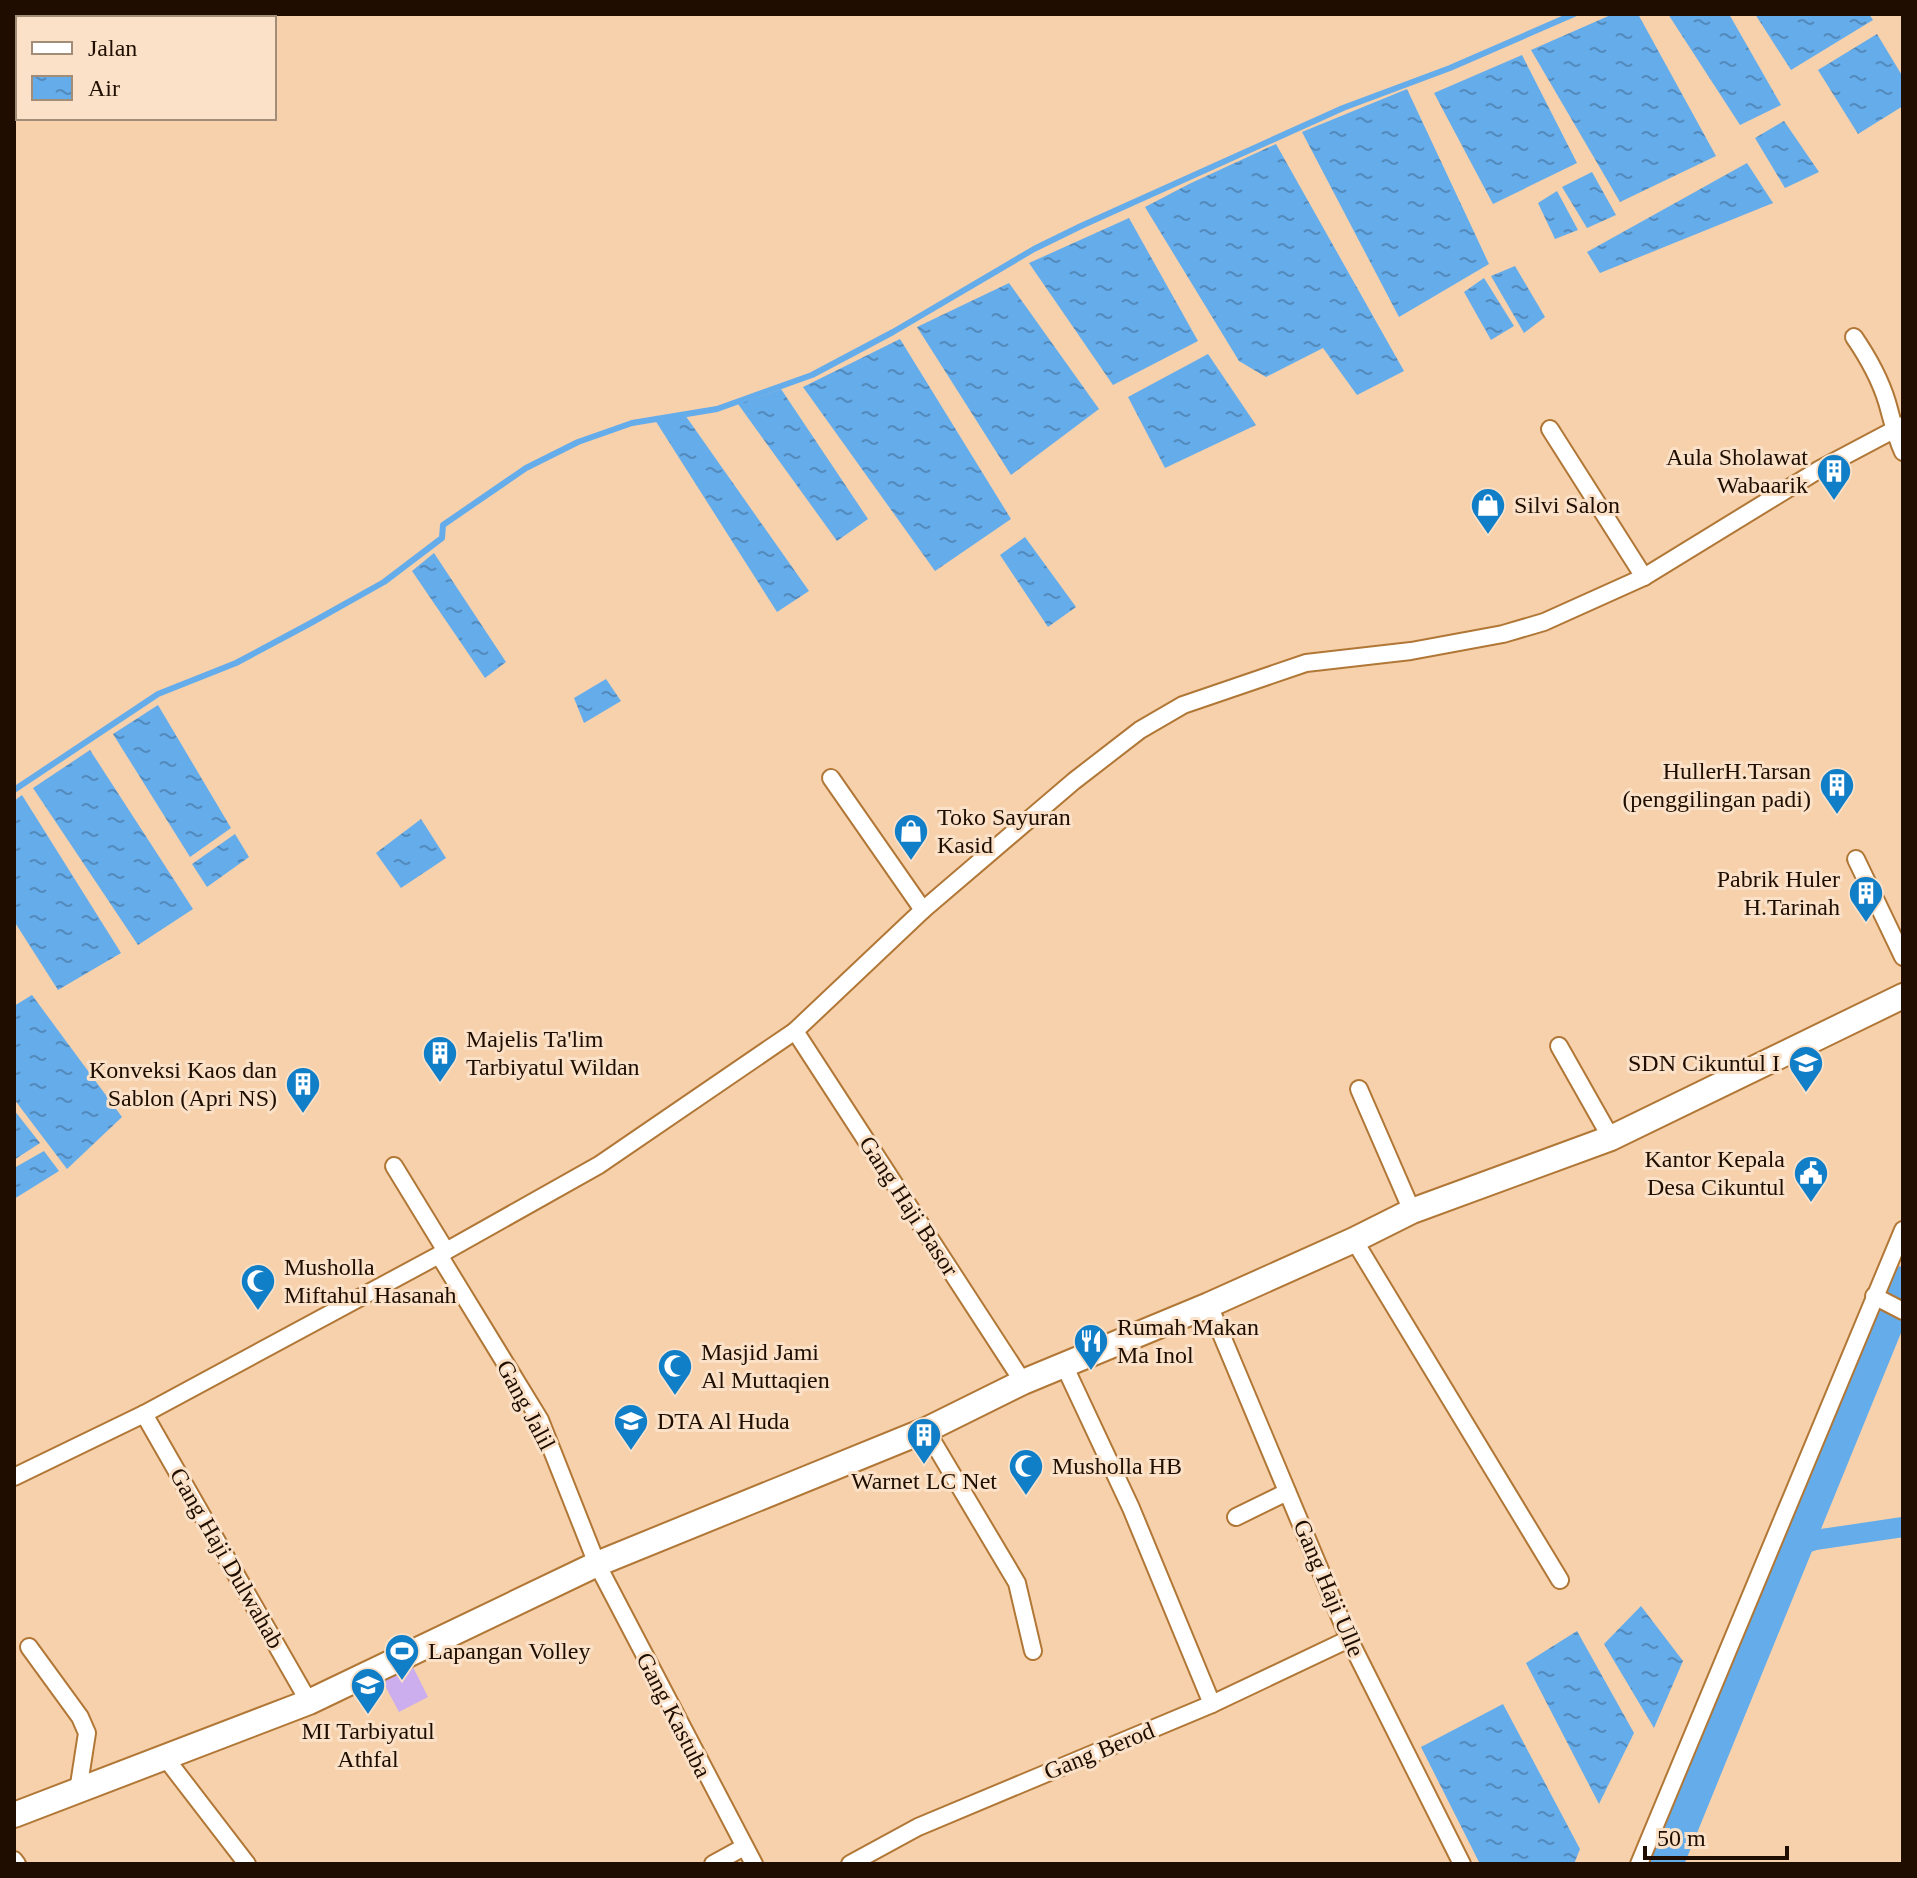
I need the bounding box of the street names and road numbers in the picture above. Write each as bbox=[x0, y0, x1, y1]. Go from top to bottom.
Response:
street label: Gang Haji Basor bbox=[854, 1131, 964, 1281]
street label: Gang Jalil bbox=[492, 1356, 561, 1455]
street label: Gang Haji Dulwahab bbox=[165, 1463, 289, 1653]
street label: Gang Haji Ulle bbox=[1288, 1515, 1370, 1661]
street label: Gang Kastuba bbox=[631, 1648, 717, 1782]
street label: Gang Berod bbox=[1040, 1717, 1158, 1785]

